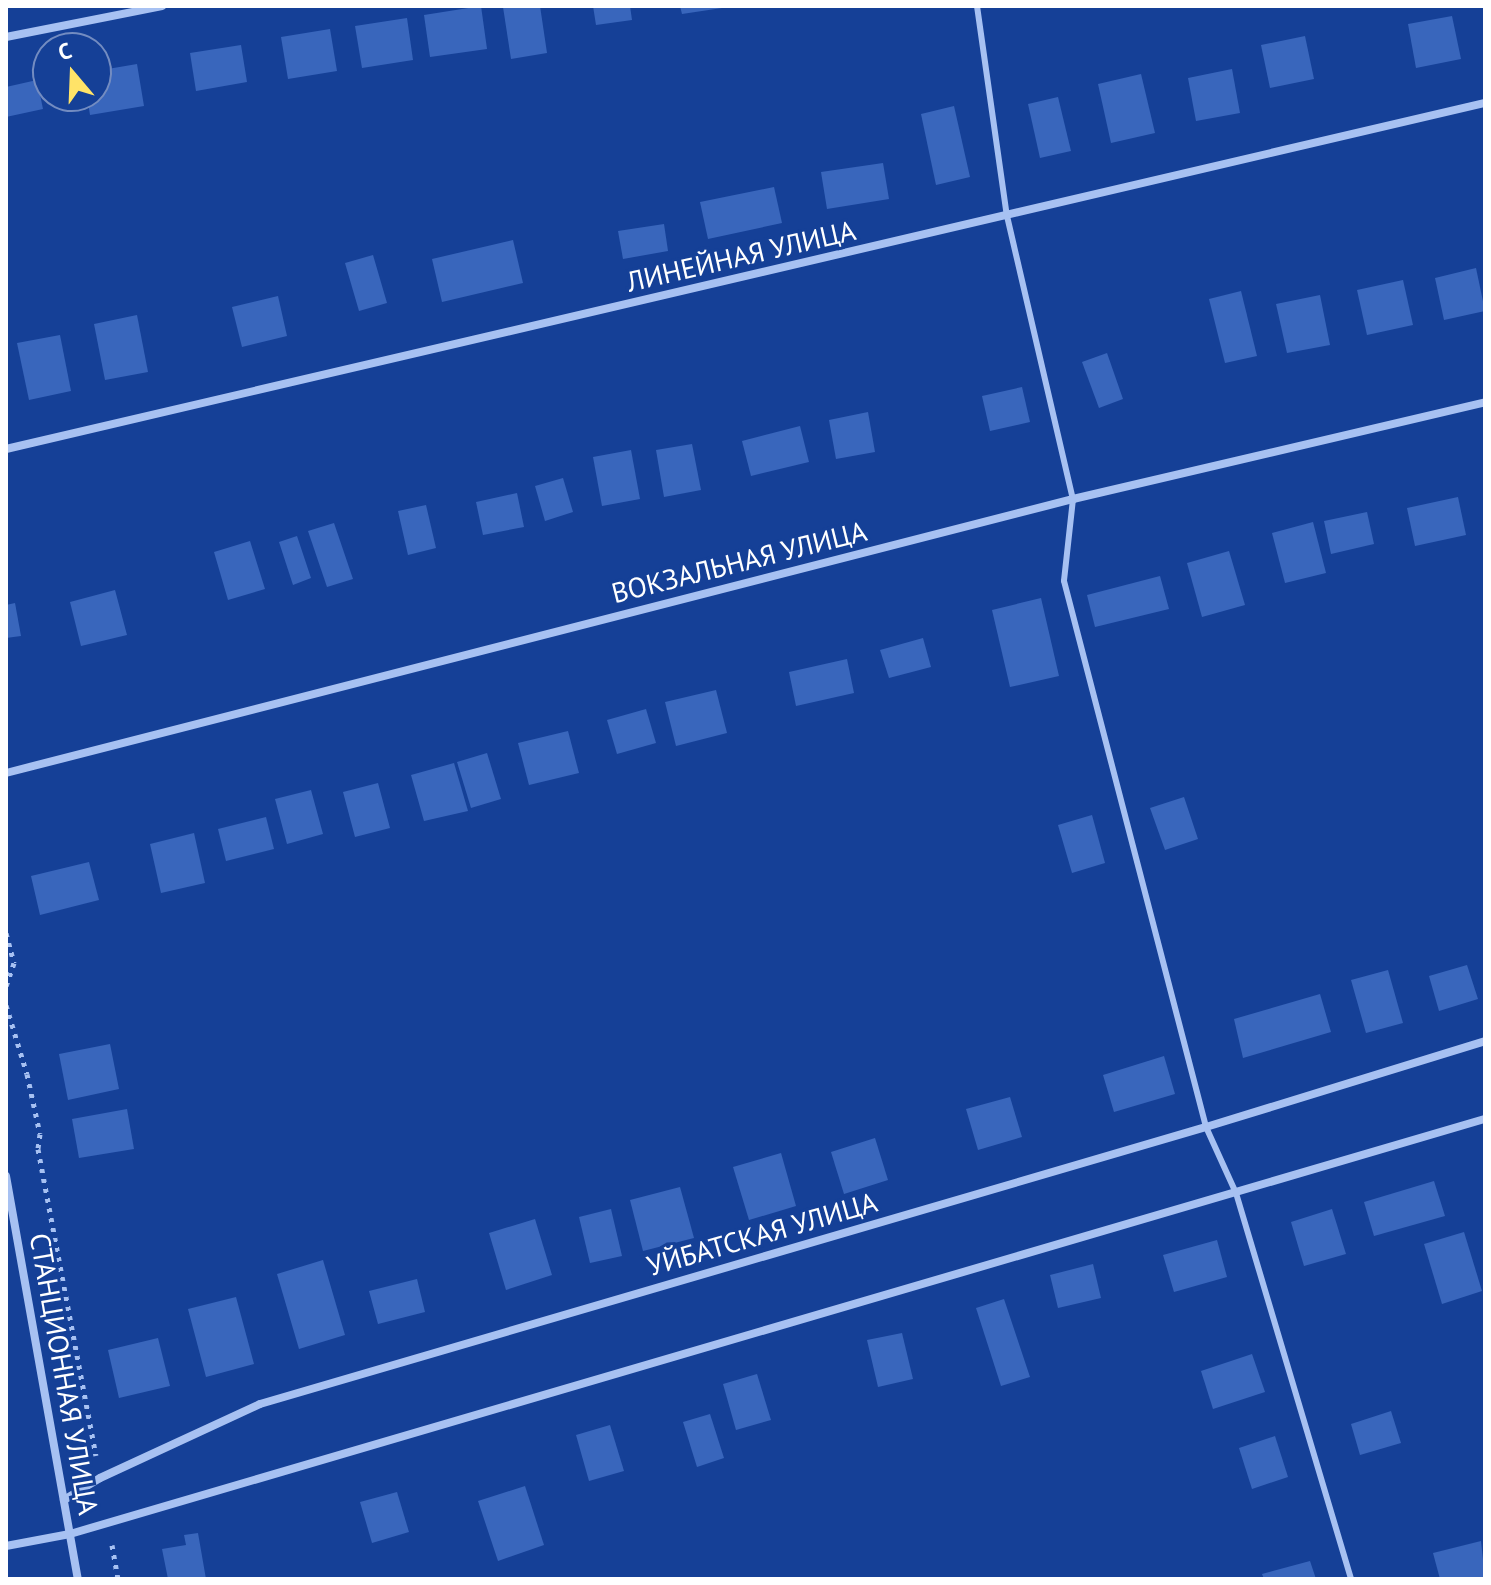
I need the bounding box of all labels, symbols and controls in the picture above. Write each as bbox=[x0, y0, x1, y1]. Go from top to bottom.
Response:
north arrow bbox=[32, 32, 112, 112]
text: С bbox=[54, 36, 75, 66]
street label: ЛИНЕЙНАЯ УЛИЦА bbox=[623, 213, 859, 299]
street label: ВОКЗАЛЬНАЯ УЛИЦА bbox=[608, 514, 870, 610]
street label: УЙБАТСКАЯ УЛИЦА bbox=[643, 1185, 881, 1283]
street label: СТАНЦИОННАЯ УЛИЦА bbox=[23, 1230, 105, 1518]

